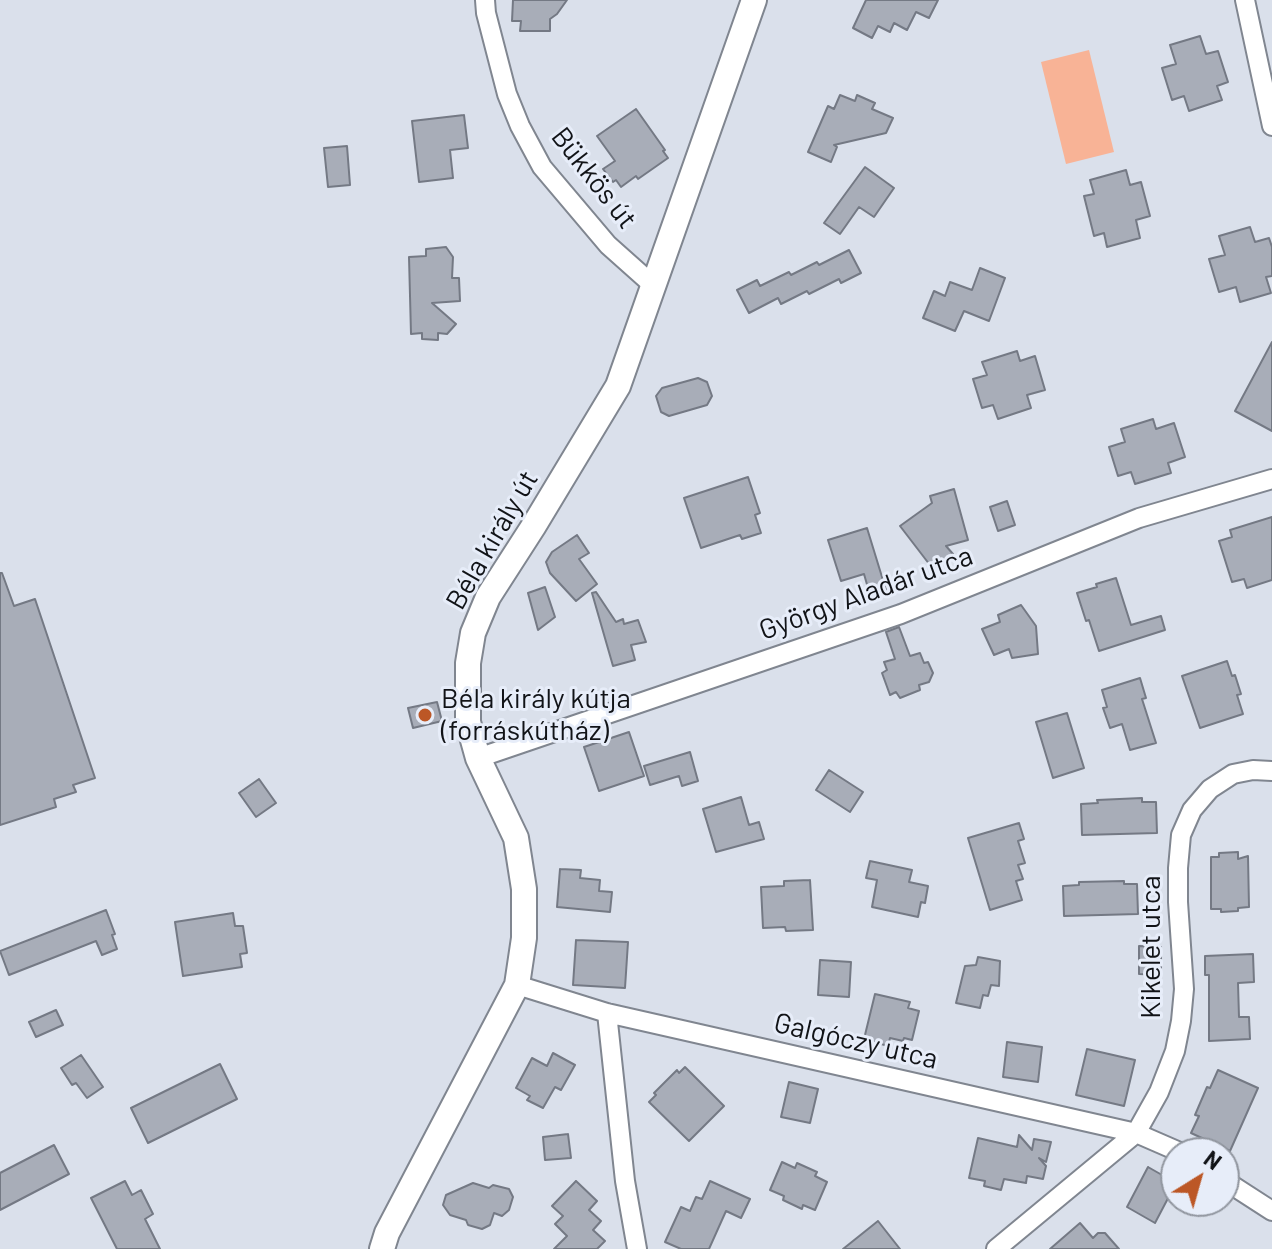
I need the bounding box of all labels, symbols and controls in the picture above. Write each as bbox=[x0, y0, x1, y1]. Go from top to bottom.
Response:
street label: Bükkös út bbox=[544, 121, 644, 235]
street label: Béla király út bbox=[439, 465, 545, 615]
street label: György Aladár utca bbox=[755, 539, 977, 647]
place label: Béla király kútja (forráskútház) bbox=[441, 682, 631, 748]
marker: Béla király kútja (forráskútház) bbox=[416, 706, 434, 724]
street label: Kikelet utca bbox=[1134, 875, 1168, 1019]
street label: Galgóczy utca bbox=[771, 1006, 941, 1076]
north arrow bbox=[1160, 1137, 1240, 1217]
text: N bbox=[1200, 1145, 1227, 1174]

